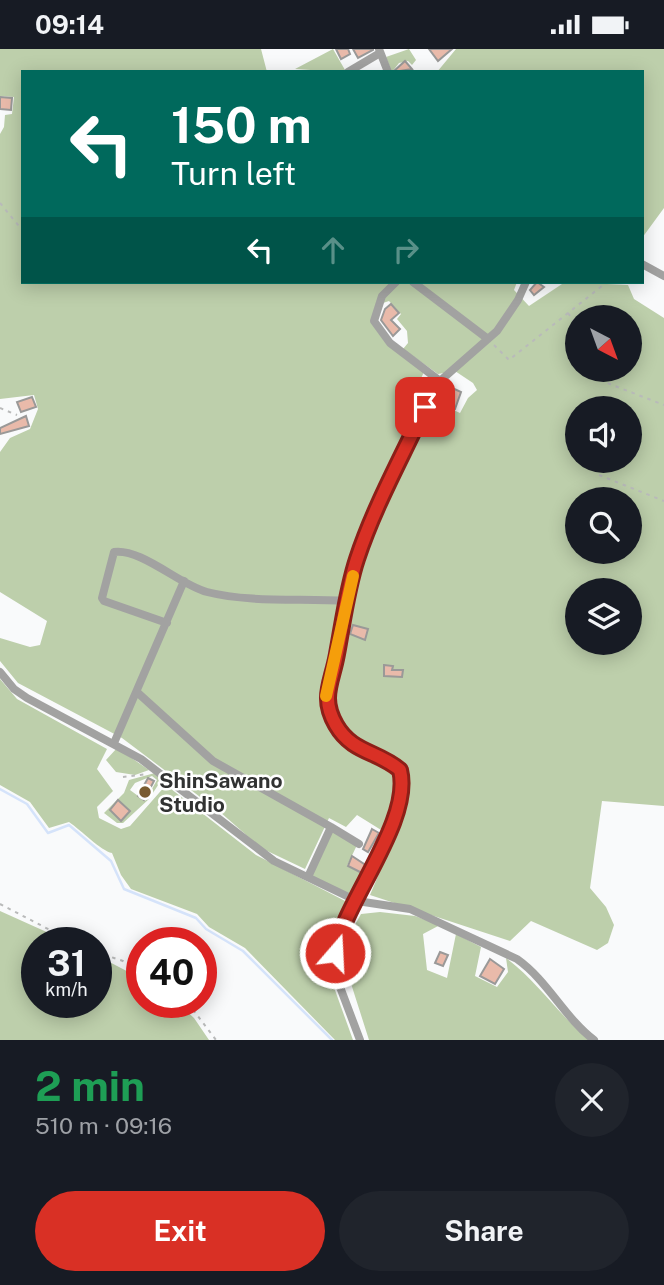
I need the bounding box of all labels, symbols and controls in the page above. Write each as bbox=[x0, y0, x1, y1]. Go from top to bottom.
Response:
text: 09:14 bbox=[35, 9, 104, 40]
text: 150 m bbox=[171, 96, 312, 154]
icon: left bbox=[56, 98, 147, 189]
text: Turn left bbox=[171, 155, 296, 192]
icon: left bbox=[241, 231, 279, 269]
icon: ahead bbox=[314, 231, 352, 269]
icon: right bbox=[387, 231, 425, 269]
north arrow bbox=[565, 305, 642, 381]
map controls bbox=[565, 305, 642, 655]
pin bbox=[395, 377, 455, 437]
icon: arrive bbox=[406, 388, 444, 426]
button: sound bbox=[565, 396, 642, 473]
button: search bbox=[565, 487, 642, 564]
button: layers bbox=[565, 578, 642, 655]
place label: ShinSawano Studio bbox=[159, 768, 283, 817]
marker: ShinSawano Studio bbox=[137, 784, 153, 800]
position arrow bbox=[298, 916, 372, 990]
speed limit sign: 40 bbox=[126, 927, 217, 1018]
text: 31 bbox=[47, 943, 86, 984]
text: km/h bbox=[45, 979, 88, 1000]
text: 2 min bbox=[35, 1061, 145, 1110]
button: close bbox=[555, 1063, 629, 1137]
text: 510 m · 09:16 bbox=[35, 1112, 172, 1139]
button: Exit bbox=[35, 1191, 325, 1271]
button: Share bbox=[339, 1191, 629, 1271]

